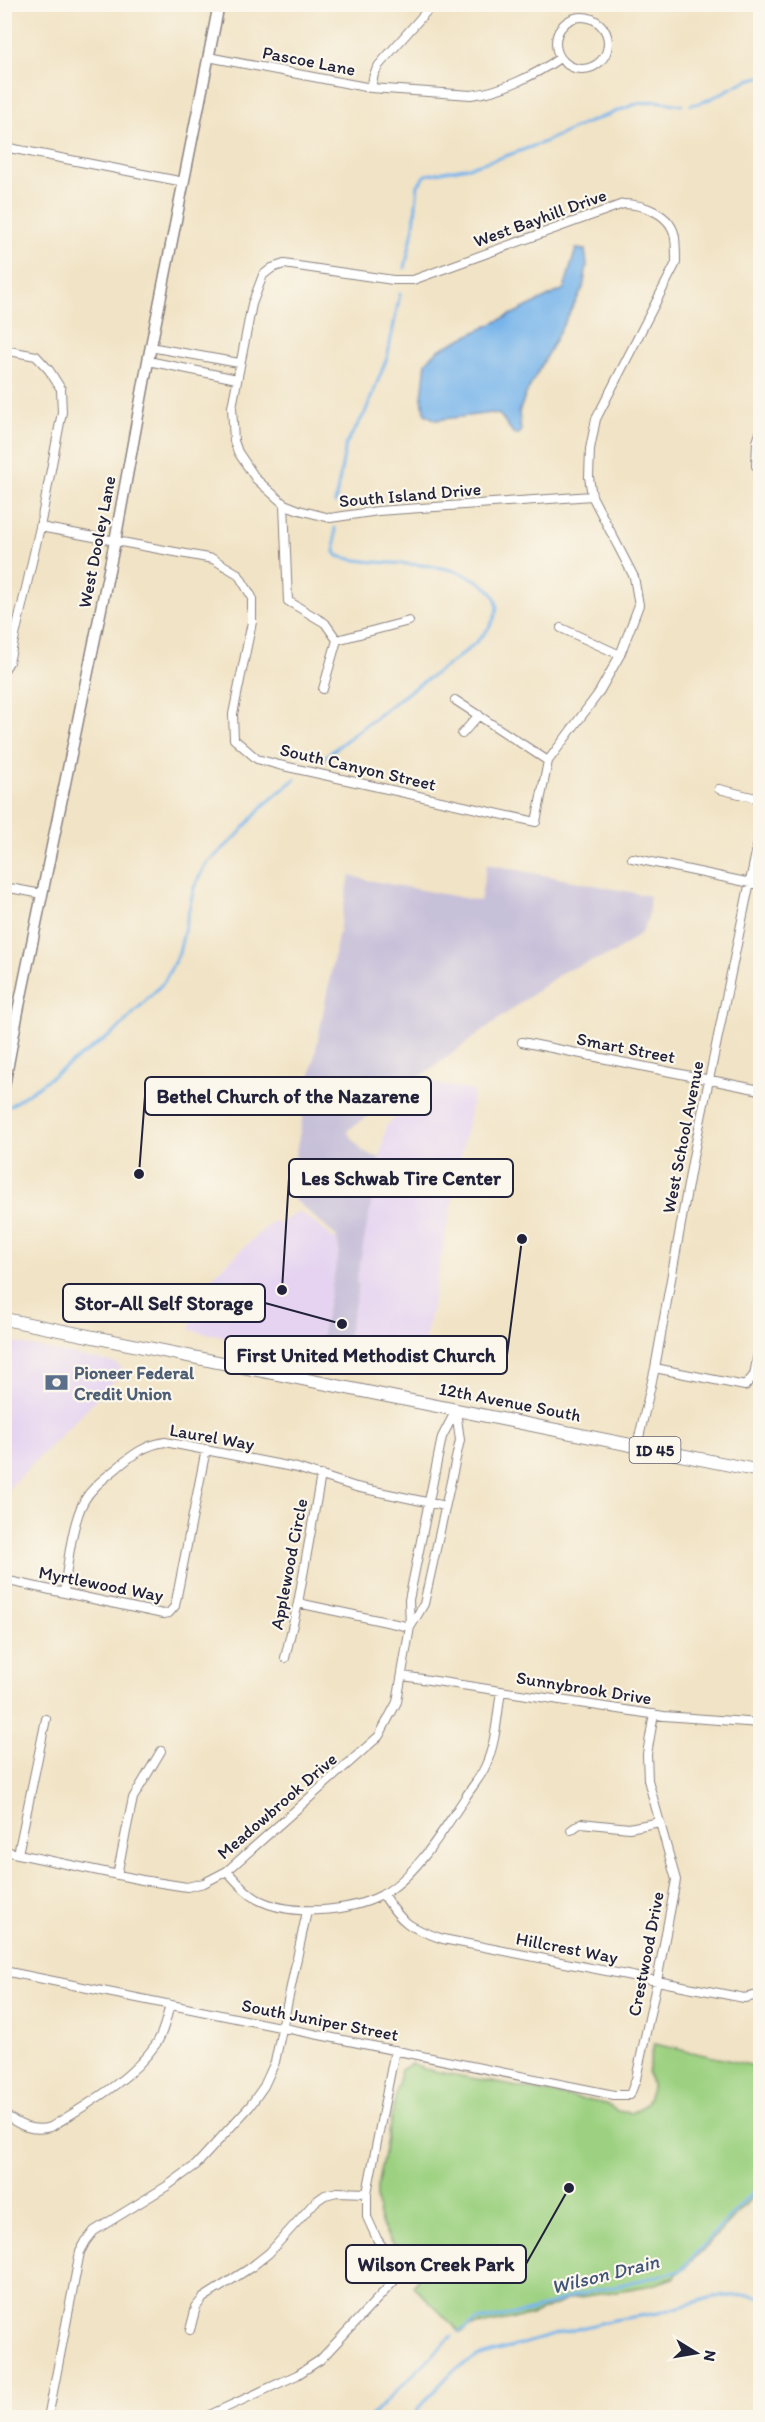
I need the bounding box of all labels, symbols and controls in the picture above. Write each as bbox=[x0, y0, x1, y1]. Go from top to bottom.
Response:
street label: Pascoe Lane bbox=[261, 41, 357, 81]
street label: West Bayhill Drive bbox=[470, 184, 610, 252]
street label: West Dooley Lane bbox=[73, 474, 121, 610]
street label: South Island Drive bbox=[338, 478, 482, 512]
street label: South Canyon Street bbox=[278, 738, 438, 796]
street label: Smart Street bbox=[575, 1028, 677, 1068]
street label: West School Avenue bbox=[657, 1059, 709, 1215]
callout: Bethel Church of the Nazarene bbox=[145, 1077, 431, 1115]
text: Bethel Church of the Nazarene bbox=[156, 1084, 420, 1108]
callout: Les Schwab Tire Center bbox=[289, 1159, 513, 1197]
text: Les Schwab Tire Center bbox=[301, 1166, 502, 1190]
callout: Stor-All Self Storage bbox=[63, 1284, 265, 1322]
text: Stor-All Self Storage bbox=[75, 1291, 254, 1316]
callout: First United Methodist Church bbox=[225, 1336, 507, 1374]
text: First United Methodist Church bbox=[237, 1343, 496, 1367]
place label: Pioneer Federal Credit Union bbox=[74, 1362, 195, 1405]
bank icon: Pioneer Federal Credit Union bbox=[43, 1370, 69, 1396]
street label: 12th Avenue South bbox=[437, 1377, 583, 1427]
street label: Laurel Way bbox=[168, 1419, 257, 1455]
road number: ID 45 bbox=[630, 1437, 680, 1463]
street label: Applewood Circle bbox=[265, 1497, 313, 1631]
street label: Myrtlewood Way bbox=[37, 1561, 166, 1607]
street label: Sunnybrook Drive bbox=[515, 1666, 653, 1710]
street label: Meadowbrook Drive bbox=[213, 1748, 341, 1864]
street label: Crestwood Drive bbox=[623, 1890, 669, 2018]
street label: Hillcrest Way bbox=[514, 1927, 620, 1969]
street label: South Juniper Street bbox=[240, 1994, 401, 2046]
callout: Wilson Creek Park bbox=[346, 2245, 526, 2283]
water label: Wilson Drain bbox=[549, 2249, 662, 2299]
text: Wilson Creek Park bbox=[358, 2252, 515, 2276]
north arrow bbox=[666, 2323, 726, 2383]
text: N bbox=[700, 2349, 721, 2363]

